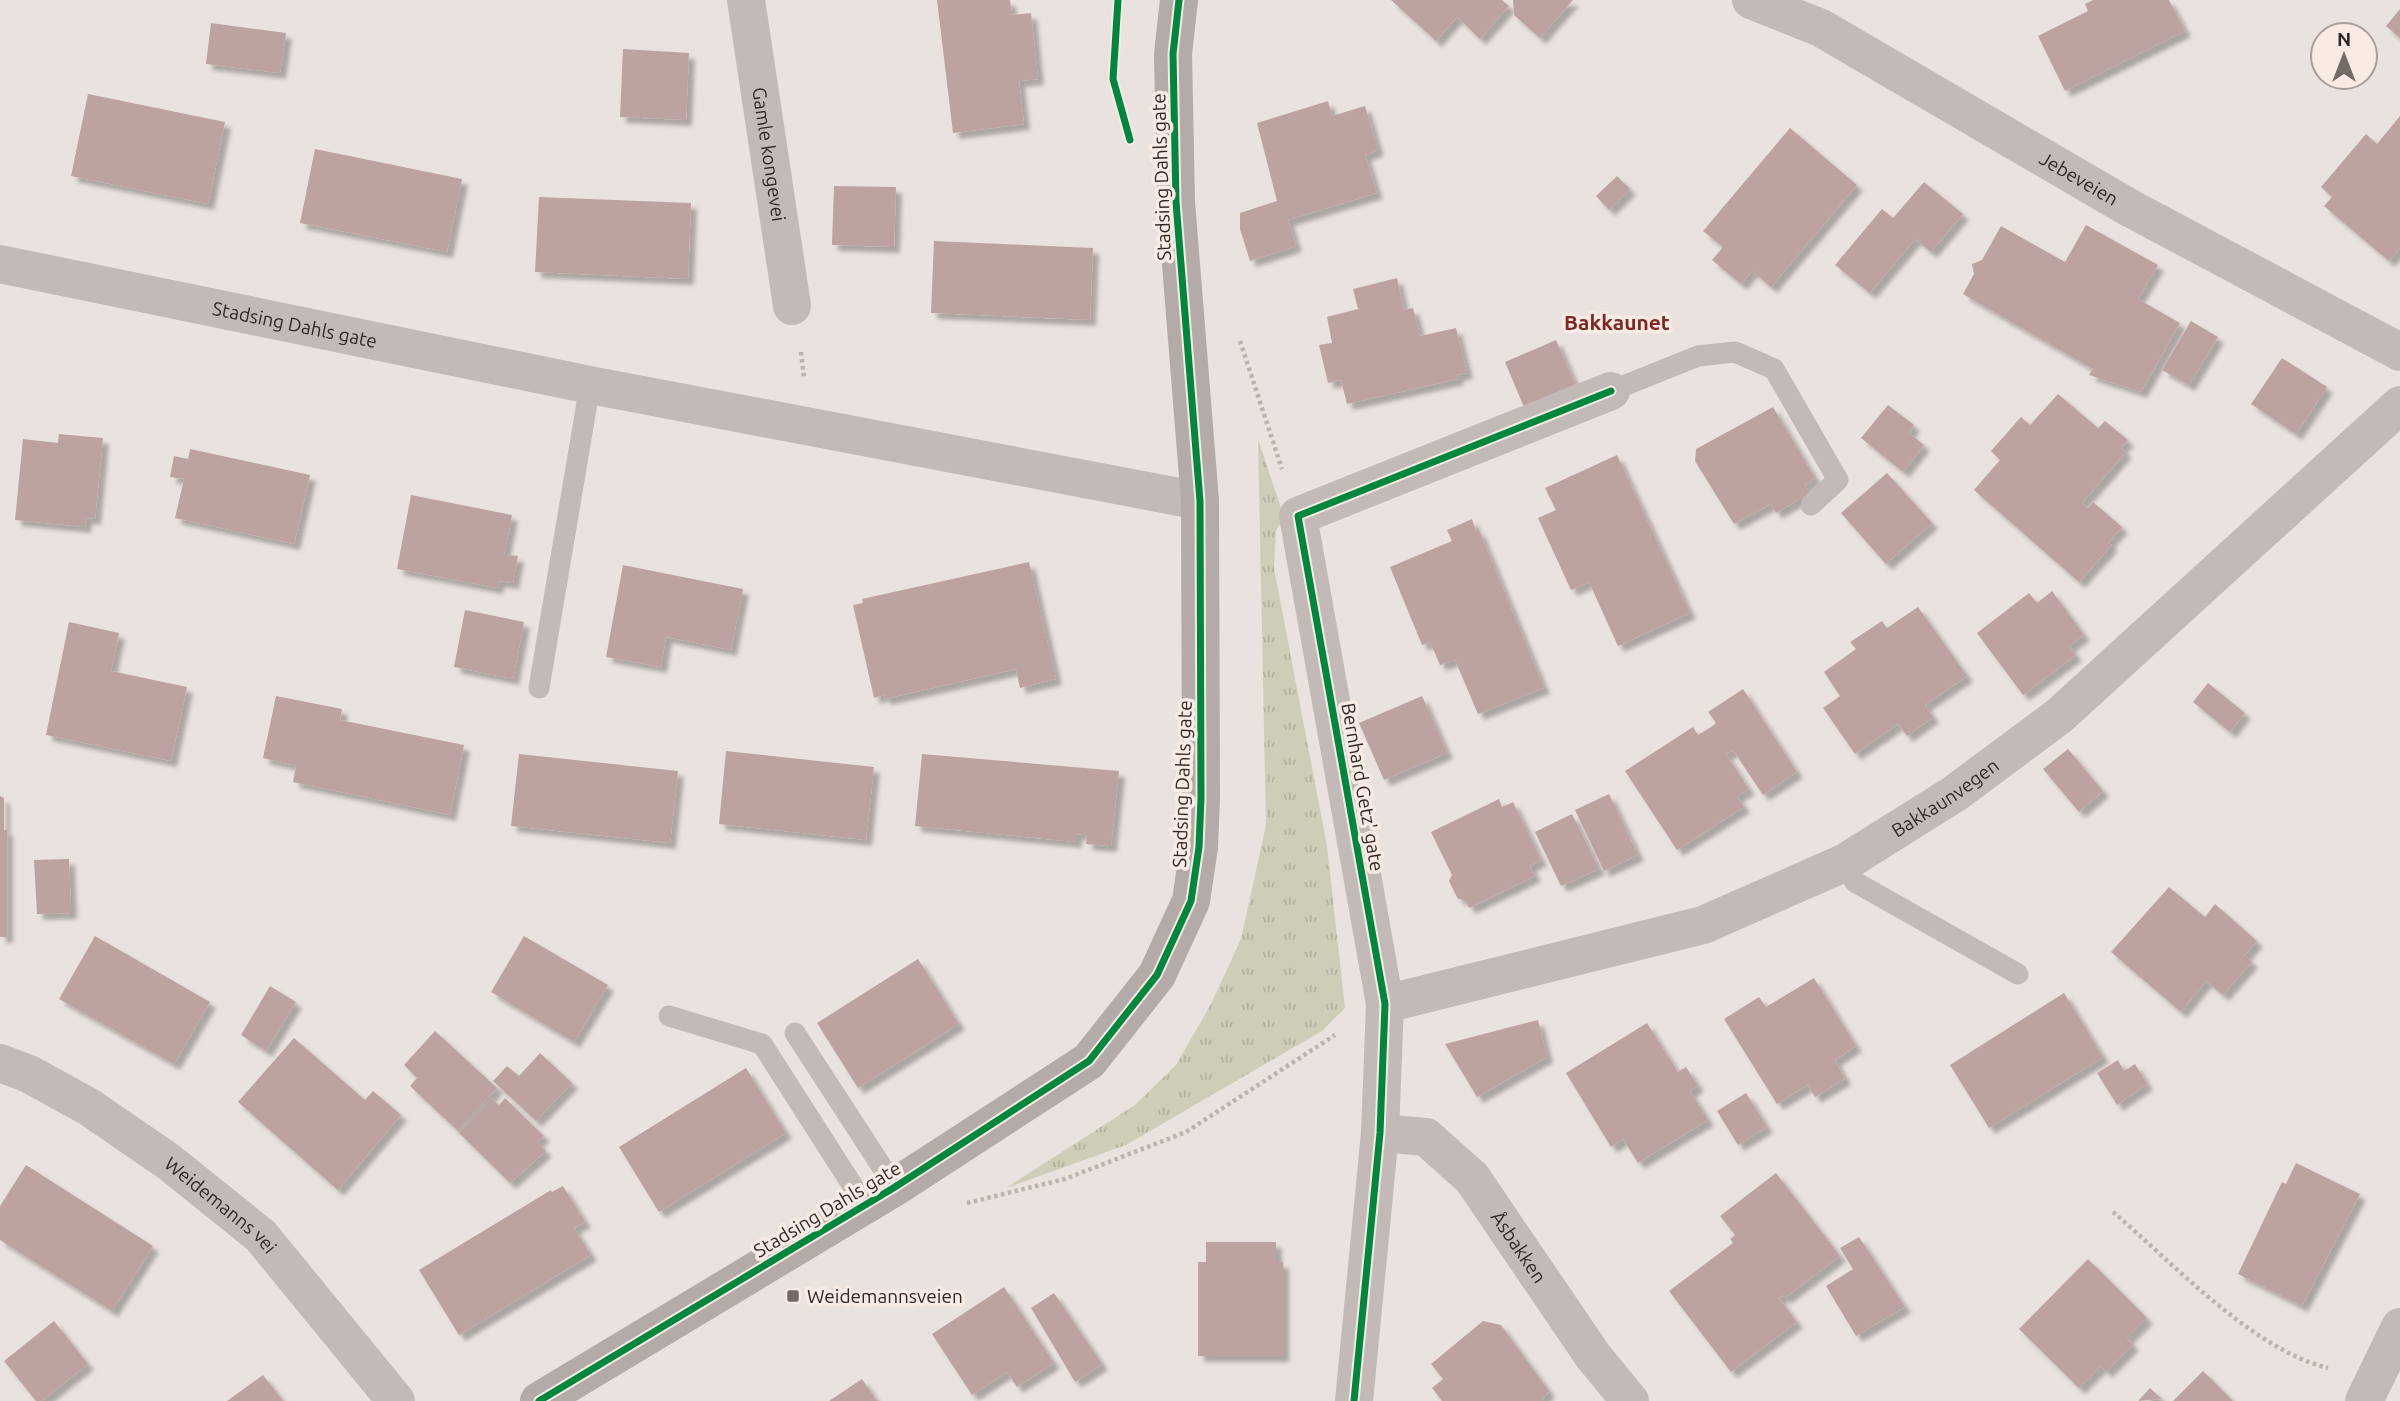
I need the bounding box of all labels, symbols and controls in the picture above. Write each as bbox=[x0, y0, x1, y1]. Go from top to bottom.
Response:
north arrow bbox=[2309, 21, 2379, 91]
text: N bbox=[2337, 28, 2351, 50]
street label: Gamle kongevei bbox=[748, 86, 790, 223]
street label: Stadsing Dahls gate bbox=[1147, 93, 1175, 261]
street label: Jebeveien bbox=[2036, 147, 2122, 210]
street label: Stadsing Dahls gate bbox=[211, 297, 379, 352]
district label: Bakkaunet bbox=[1564, 310, 1670, 334]
street label: Stadsing Dahls gate bbox=[1168, 700, 1196, 868]
street label: Bernhard Getz' gate bbox=[1337, 701, 1389, 873]
street label: Bakkaunvegen bbox=[1887, 754, 2003, 841]
street label: Weidemanns vei bbox=[161, 1152, 281, 1258]
street label: Stadsing Dahls gate bbox=[750, 1156, 904, 1262]
street label: Åsbakken bbox=[1487, 1207, 1551, 1287]
place label: Weidemannsveien bbox=[807, 1285, 963, 1307]
marker: Weidemannsveien bbox=[785, 1288, 801, 1304]

